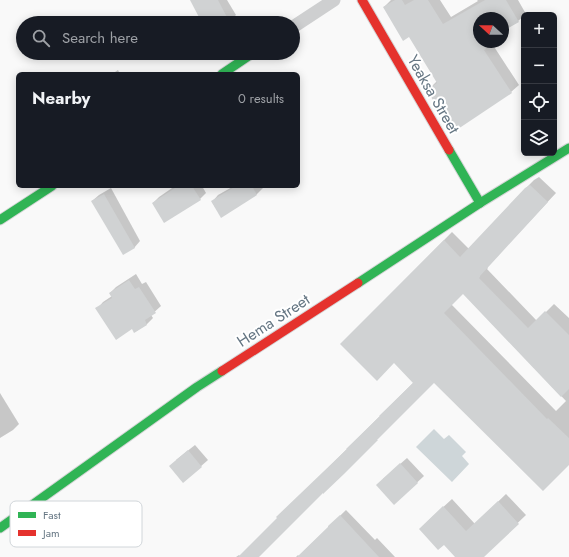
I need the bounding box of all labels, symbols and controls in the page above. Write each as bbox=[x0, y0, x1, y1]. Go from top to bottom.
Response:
north arrow bbox=[473, 12, 509, 48]
map controls bbox=[521, 12, 557, 156]
button: + bbox=[521, 12, 557, 48]
search box bbox=[16, 16, 300, 60]
icon: search bbox=[30, 27, 52, 49]
text: Search here bbox=[62, 27, 138, 49]
button: − bbox=[521, 48, 557, 84]
street label: Yeaksa Street bbox=[402, 51, 465, 138]
button: locate bbox=[521, 84, 557, 120]
text: Nearby bbox=[32, 86, 90, 110]
text: 0 results bbox=[238, 89, 284, 108]
button: layers bbox=[521, 120, 557, 156]
street label: Hema Street bbox=[232, 288, 314, 353]
legend bbox=[10, 501, 142, 547]
text: Fast bbox=[43, 507, 61, 523]
text: Jam bbox=[41, 525, 60, 541]

